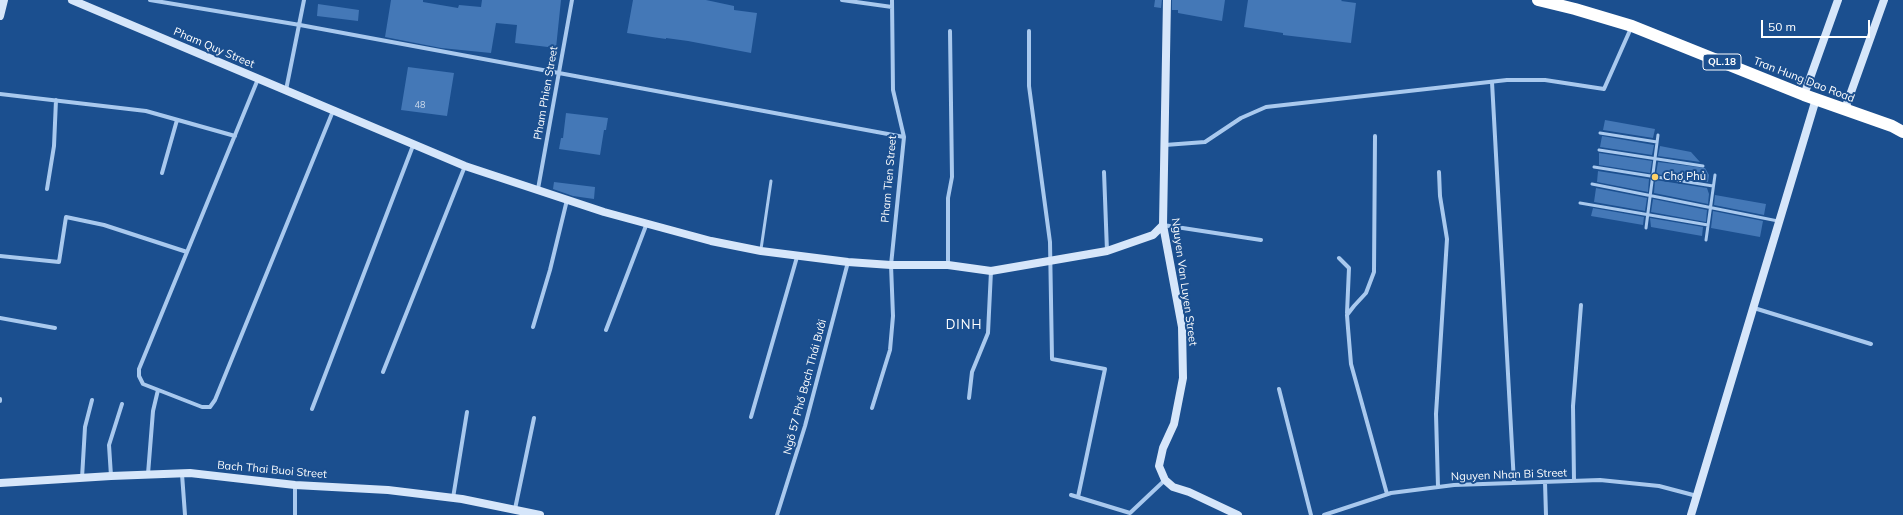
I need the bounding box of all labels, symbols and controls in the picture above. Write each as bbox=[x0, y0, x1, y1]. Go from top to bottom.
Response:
scale bar bbox=[1763, 12, 1872, 38]
text: 50 m bbox=[1768, 19, 1796, 34]
street label: Pham Quy Street bbox=[172, 25, 256, 71]
street label: Pham Phien Street bbox=[531, 45, 561, 141]
road number: QL.18 bbox=[1703, 54, 1741, 70]
street label: Tran Hung Dao Road bbox=[1752, 55, 1856, 105]
house number: 48 bbox=[415, 100, 425, 110]
street label: Pham Tien Street bbox=[879, 135, 899, 223]
place label: Chợ Phủ bbox=[1663, 170, 1706, 184]
marker: Chợ Phủ bbox=[1650, 172, 1660, 182]
street label: Nguyen Van Luyen Street bbox=[1168, 217, 1200, 347]
district label: DINH bbox=[946, 317, 982, 333]
street label: Ngõ 57 Phố Bạch Thái Bưởi bbox=[781, 318, 829, 456]
street label: Bach Thai Buoi Street bbox=[217, 459, 327, 481]
street label: Nguyen Nhan Bi Street bbox=[1451, 466, 1567, 484]

